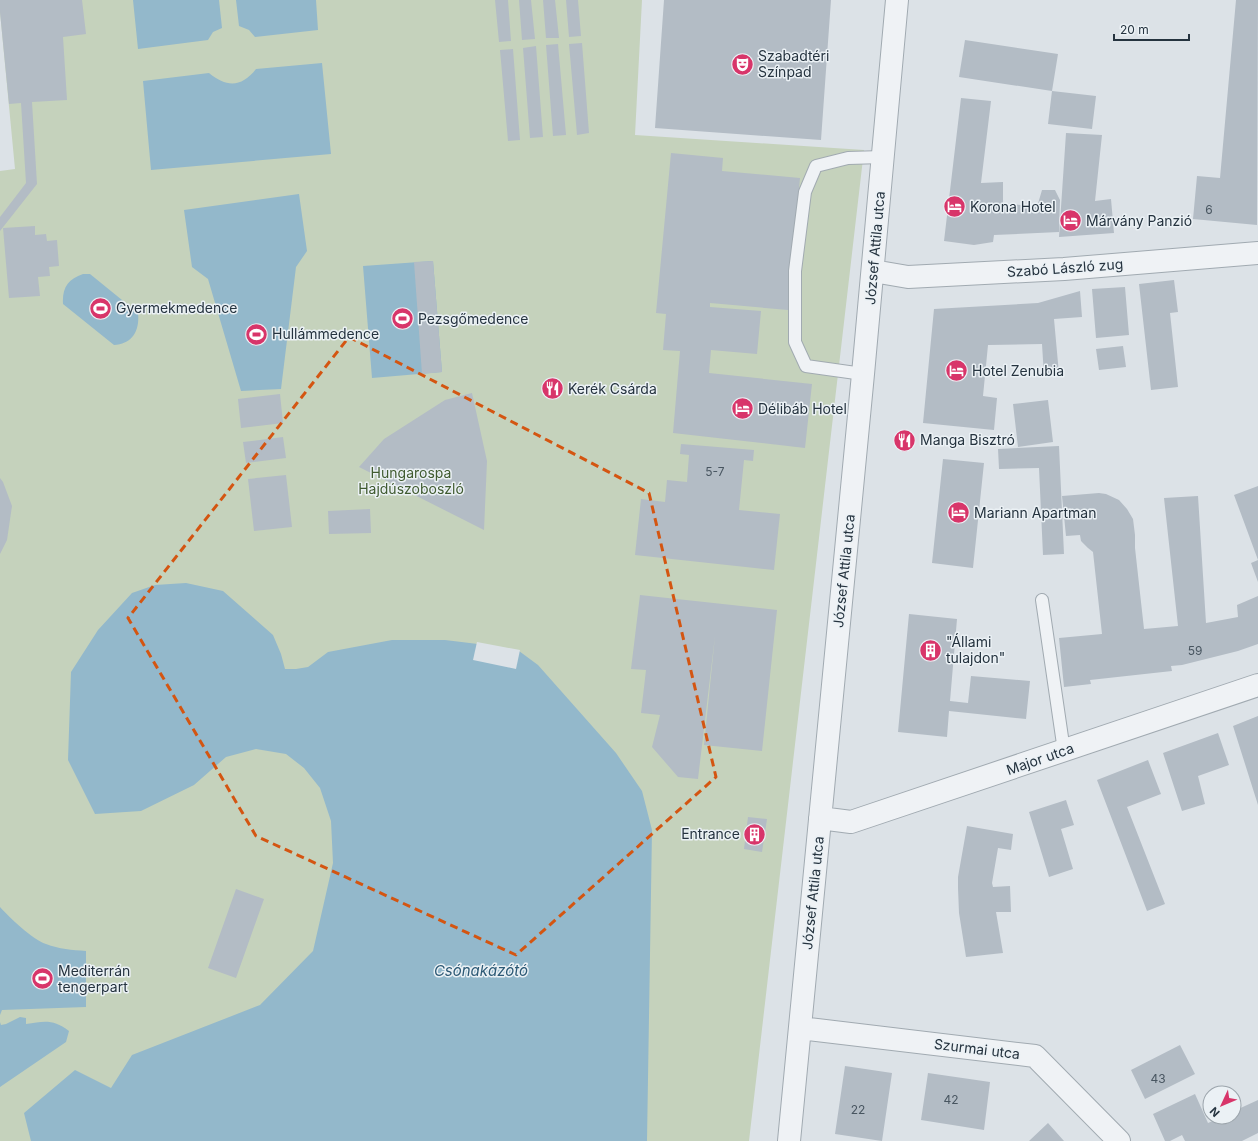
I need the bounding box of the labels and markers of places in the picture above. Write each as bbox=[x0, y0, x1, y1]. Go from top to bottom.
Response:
place label: Szabadtéri Színpad bbox=[758, 47, 829, 80]
theatre icon: Szabadtéri Színpad bbox=[730, 51, 756, 77]
hotel icon: Korona Hotel bbox=[941, 194, 967, 220]
place label: Korona Hotel bbox=[970, 198, 1056, 215]
hotel icon: Márvány Panzió bbox=[1058, 208, 1084, 234]
place label: Márvány Panzió bbox=[1086, 212, 1192, 229]
sports icon: Gyermekmedence bbox=[88, 295, 114, 321]
place label: Gyermekmedence bbox=[116, 299, 237, 316]
sports icon: Pezsgőmedence bbox=[389, 306, 415, 332]
place label: Pezsgőmedence bbox=[418, 310, 529, 327]
sports icon: Hullámmedence bbox=[243, 321, 269, 347]
place label: Hullámmedence bbox=[272, 325, 379, 342]
hotel icon: Hotel Zenubia bbox=[944, 358, 970, 384]
place label: Hotel Zenubia bbox=[972, 362, 1064, 379]
restaurant icon: Kerék Csárda bbox=[540, 376, 566, 402]
place label: Kerék Csárda bbox=[568, 380, 657, 397]
hotel icon: Délibáb Hotel bbox=[729, 396, 755, 422]
place label: Délibáb Hotel bbox=[758, 400, 847, 417]
restaurant icon: Manga Bisztró bbox=[891, 427, 917, 453]
place label: Manga Bisztró bbox=[920, 431, 1015, 448]
hotel icon: Mariann Apartman bbox=[945, 500, 971, 526]
place label: Mariann Apartman bbox=[974, 504, 1096, 521]
place label: "Állami tulajdon" bbox=[946, 633, 1005, 666]
building icon: "Állami tulajdon" bbox=[917, 637, 943, 663]
building icon: Entrance bbox=[742, 821, 768, 847]
place label: Entrance bbox=[681, 825, 740, 842]
place label: Mediterrán tengerpart bbox=[58, 962, 130, 995]
sports icon: Mediterrán tengerpart bbox=[30, 966, 56, 992]

